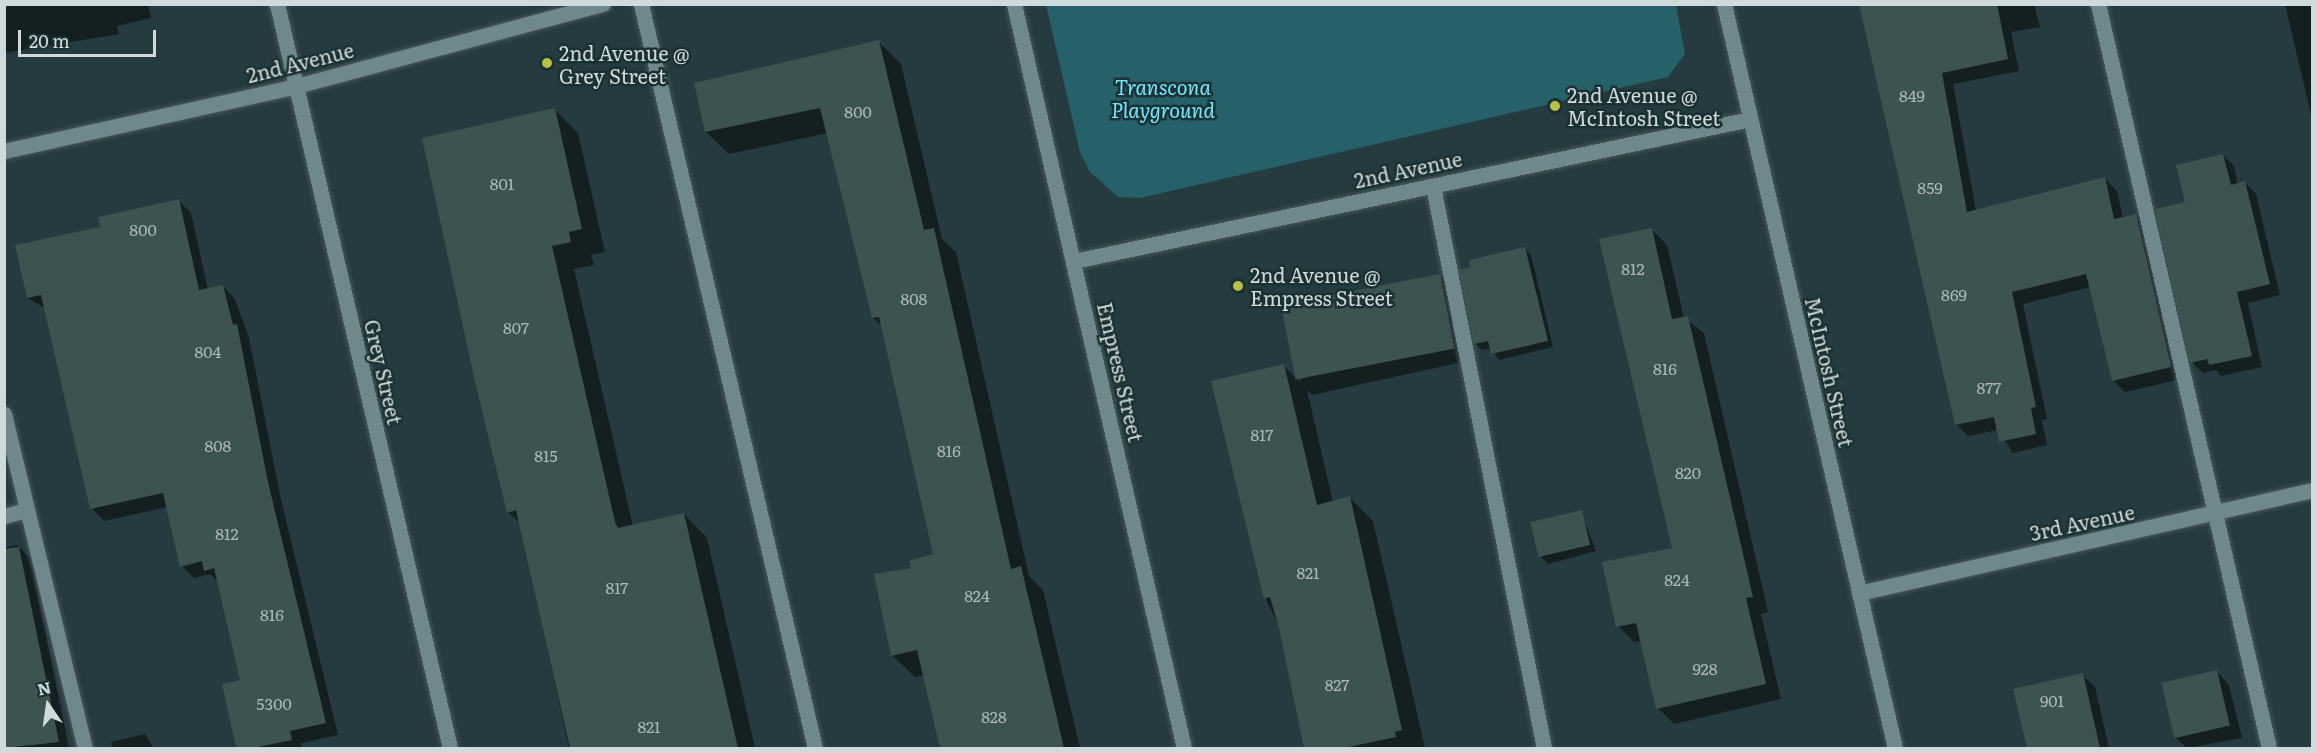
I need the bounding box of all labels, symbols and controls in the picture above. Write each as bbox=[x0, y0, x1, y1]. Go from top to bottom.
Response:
scale bar bbox=[21, 18, 159, 56]
text: 20 m bbox=[29, 27, 70, 54]
street label: 2nd Avenue bbox=[244, 37, 356, 87]
place label: 2nd Avenue @ Grey Street bbox=[559, 40, 690, 87]
marker: 2nd Avenue @ Grey Street bbox=[540, 56, 554, 70]
park label: Transcona Playground bbox=[1111, 74, 1215, 121]
place label: 2nd Avenue @ McIntosh Street bbox=[1567, 83, 1720, 130]
house number: 849 bbox=[1899, 85, 1925, 105]
marker: 2nd Avenue @ McIntosh Street bbox=[1548, 99, 1562, 113]
house number: 800 bbox=[844, 101, 872, 121]
street label: 2nd Avenue bbox=[1352, 146, 1464, 192]
house number: 801 bbox=[490, 173, 514, 193]
house number: 859 bbox=[1917, 177, 1943, 197]
house number: 800 bbox=[129, 219, 157, 239]
house number: 812 bbox=[1621, 258, 1645, 278]
place label: 2nd Avenue @ Empress Street bbox=[1250, 262, 1393, 309]
marker: 2nd Avenue @ Empress Street bbox=[1231, 279, 1245, 293]
house number: 869 bbox=[1941, 284, 1967, 304]
house number: 808 bbox=[901, 288, 927, 308]
street label: McIntosh Street bbox=[1801, 295, 1859, 449]
street label: Empress Street bbox=[1093, 300, 1149, 444]
street label: Grey Street bbox=[360, 317, 408, 427]
house number: 807 bbox=[503, 317, 529, 337]
house number: 804 bbox=[195, 341, 221, 361]
house number: 816 bbox=[1653, 358, 1677, 378]
house number: 877 bbox=[1977, 377, 2001, 397]
house number: 817 bbox=[1251, 424, 1273, 444]
house number: 808 bbox=[205, 435, 231, 455]
house number: 816 bbox=[937, 440, 961, 460]
house number: 815 bbox=[534, 445, 558, 465]
house number: 820 bbox=[1675, 462, 1701, 482]
street label: 3rd Avenue bbox=[2027, 499, 2137, 545]
house number: 812 bbox=[215, 523, 239, 543]
house number: 821 bbox=[1296, 562, 1320, 582]
house number: 824 bbox=[1664, 569, 1690, 589]
house number: 817 bbox=[606, 577, 628, 597]
house number: 824 bbox=[964, 585, 990, 605]
house number: 816 bbox=[260, 604, 284, 624]
house number: 928 bbox=[1692, 658, 1718, 678]
text: N bbox=[35, 674, 53, 701]
house number: 827 bbox=[1325, 674, 1349, 694]
north arrow bbox=[18, 675, 78, 735]
house number: 901 bbox=[2040, 690, 2064, 710]
house number: 5300 bbox=[256, 693, 292, 713]
house number: 828 bbox=[981, 706, 1007, 726]
house number: 821 bbox=[637, 716, 661, 736]

